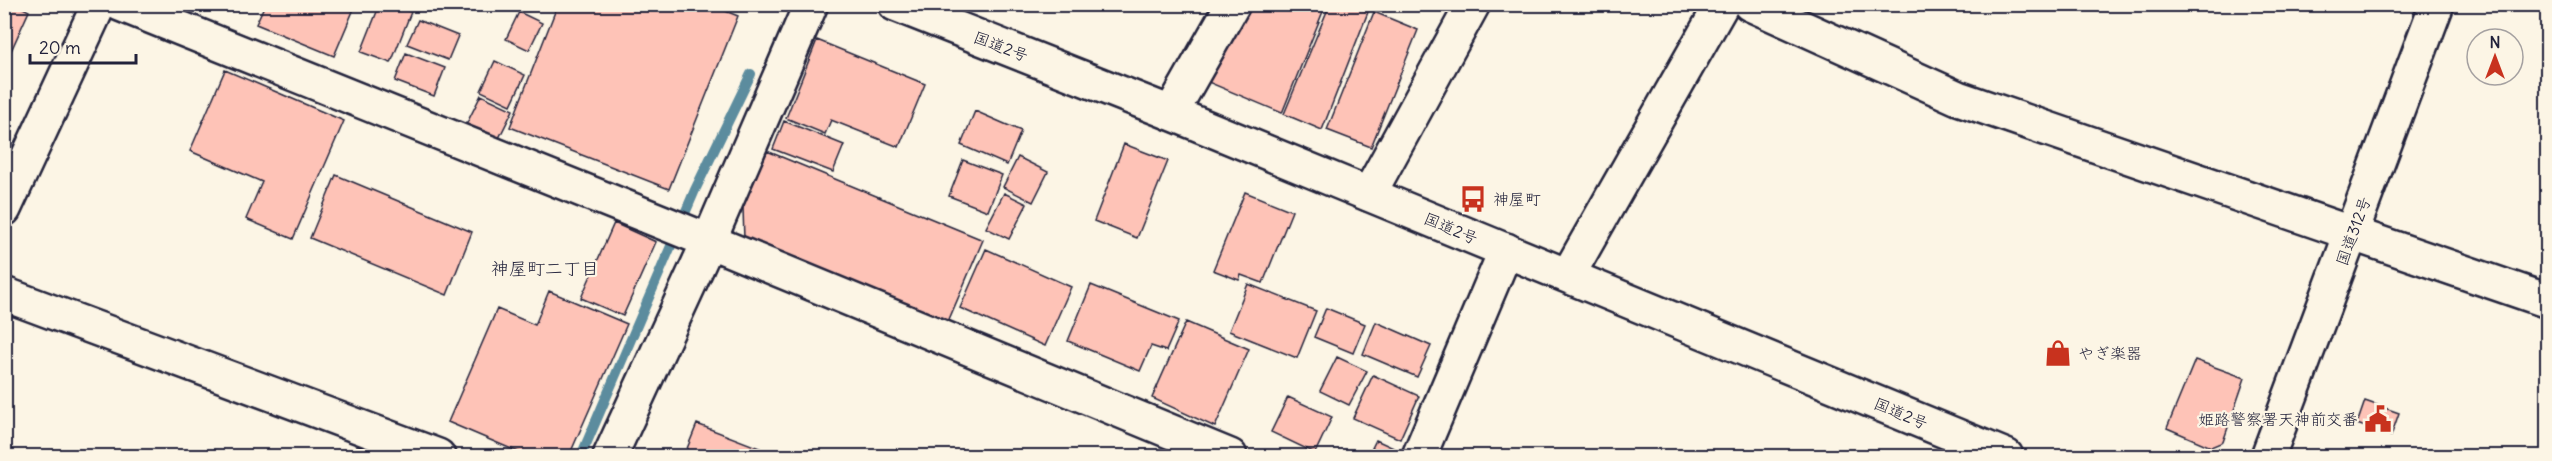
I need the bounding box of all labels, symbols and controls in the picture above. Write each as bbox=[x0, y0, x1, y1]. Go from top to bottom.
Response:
street label: 国道2号 bbox=[971, 26, 1031, 66]
scale bar bbox=[30, 27, 136, 65]
north arrow bbox=[2465, 27, 2525, 87]
text: N bbox=[2489, 32, 2501, 52]
text: 20 m bbox=[39, 36, 81, 59]
bus stop icon: 神屋町 bbox=[1458, 184, 1488, 214]
place label: 神屋町 bbox=[1493, 189, 1541, 209]
street label: 国道312号 bbox=[2331, 194, 2375, 268]
street label: 国道2号 bbox=[1421, 208, 1481, 248]
district label: 神屋町二丁目 bbox=[491, 257, 599, 280]
shop icon: やぎ楽器 bbox=[2043, 338, 2073, 368]
place label: やぎ楽器 bbox=[2078, 343, 2142, 363]
street label: 国道2号 bbox=[1871, 393, 1931, 433]
public building icon: 姫路警察署天神前交番 bbox=[2363, 404, 2393, 434]
place label: 姫路警察署天神前交番 bbox=[2198, 409, 2358, 429]

